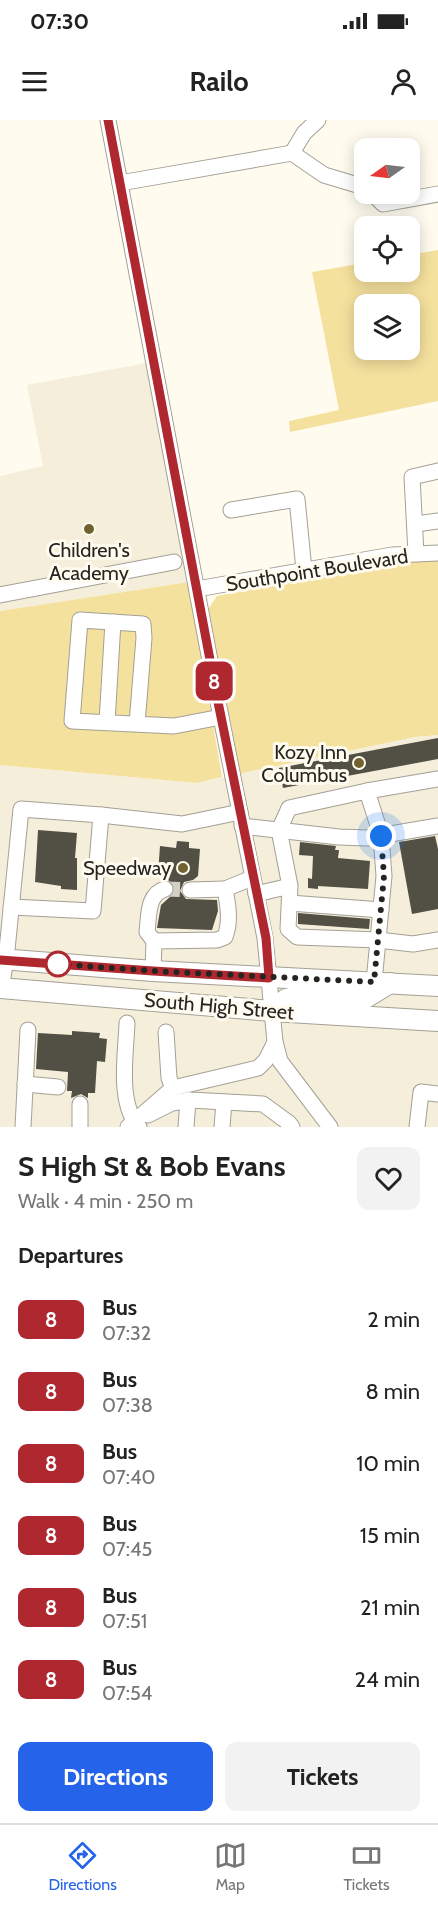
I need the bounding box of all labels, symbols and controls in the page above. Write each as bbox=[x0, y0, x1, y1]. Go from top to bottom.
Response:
text: 07:30 bbox=[30, 8, 89, 35]
icon: menu bbox=[18, 65, 51, 98]
text: Railo bbox=[189, 65, 249, 98]
icon: person bbox=[387, 65, 420, 98]
north arrow bbox=[354, 138, 420, 204]
map controls bbox=[354, 138, 420, 360]
button: locate bbox=[354, 216, 420, 282]
button: layers bbox=[354, 294, 420, 360]
marker: Children's Academy bbox=[82, 522, 96, 536]
place label: Children's Academy bbox=[48, 538, 130, 585]
street label: Southpoint Boulevard bbox=[224, 544, 410, 596]
line badge: 8 bbox=[194, 662, 234, 700]
text: 8 bbox=[208, 669, 220, 694]
place label: Kozy Inn Columbus bbox=[261, 740, 347, 787]
marker: Kozy Inn Columbus bbox=[352, 756, 366, 770]
your location bbox=[366, 821, 396, 851]
place label: Speedway bbox=[83, 856, 171, 880]
marker: Speedway bbox=[176, 861, 190, 875]
unlabelled marker bbox=[45, 951, 71, 977]
street label: South High Street bbox=[143, 988, 295, 1025]
button: heart bbox=[357, 1147, 420, 1210]
text: S High St & Bob Evans bbox=[18, 1149, 286, 1183]
text: Walk · 4 min · 250 m bbox=[18, 1189, 193, 1213]
text: Departures bbox=[18, 1242, 123, 1269]
text: Bus bbox=[102, 1294, 137, 1321]
text: 2 min bbox=[367, 1306, 420, 1333]
text: 8 bbox=[45, 1307, 57, 1332]
text: 07:32 bbox=[102, 1321, 151, 1345]
text: Bus bbox=[102, 1366, 137, 1393]
text: 8 min bbox=[365, 1378, 420, 1405]
text: 8 bbox=[45, 1379, 57, 1404]
text: 07:38 bbox=[102, 1393, 153, 1417]
text: Bus bbox=[102, 1438, 137, 1465]
text: 10 min bbox=[356, 1450, 420, 1477]
text: 8 bbox=[45, 1451, 57, 1476]
text: 07:40 bbox=[102, 1465, 155, 1489]
text: Bus bbox=[102, 1510, 137, 1537]
text: 15 min bbox=[360, 1522, 420, 1549]
text: 8 bbox=[45, 1523, 57, 1548]
text: 07:45 bbox=[102, 1537, 152, 1561]
text: Bus bbox=[102, 1582, 137, 1609]
text: 21 min bbox=[360, 1594, 420, 1621]
text: 8 bbox=[45, 1595, 57, 1620]
text: 07:51 bbox=[102, 1609, 147, 1633]
text: Bus bbox=[102, 1654, 137, 1681]
text: 24 min bbox=[355, 1666, 420, 1693]
text: 8 bbox=[45, 1667, 57, 1692]
text: 07:54 bbox=[102, 1681, 152, 1705]
button: Directions bbox=[18, 1742, 213, 1811]
button: Tickets bbox=[225, 1742, 420, 1811]
tab: Directions bbox=[48, 1839, 117, 1894]
tab: Map bbox=[214, 1839, 247, 1894]
tab: Tickets bbox=[343, 1839, 390, 1894]

